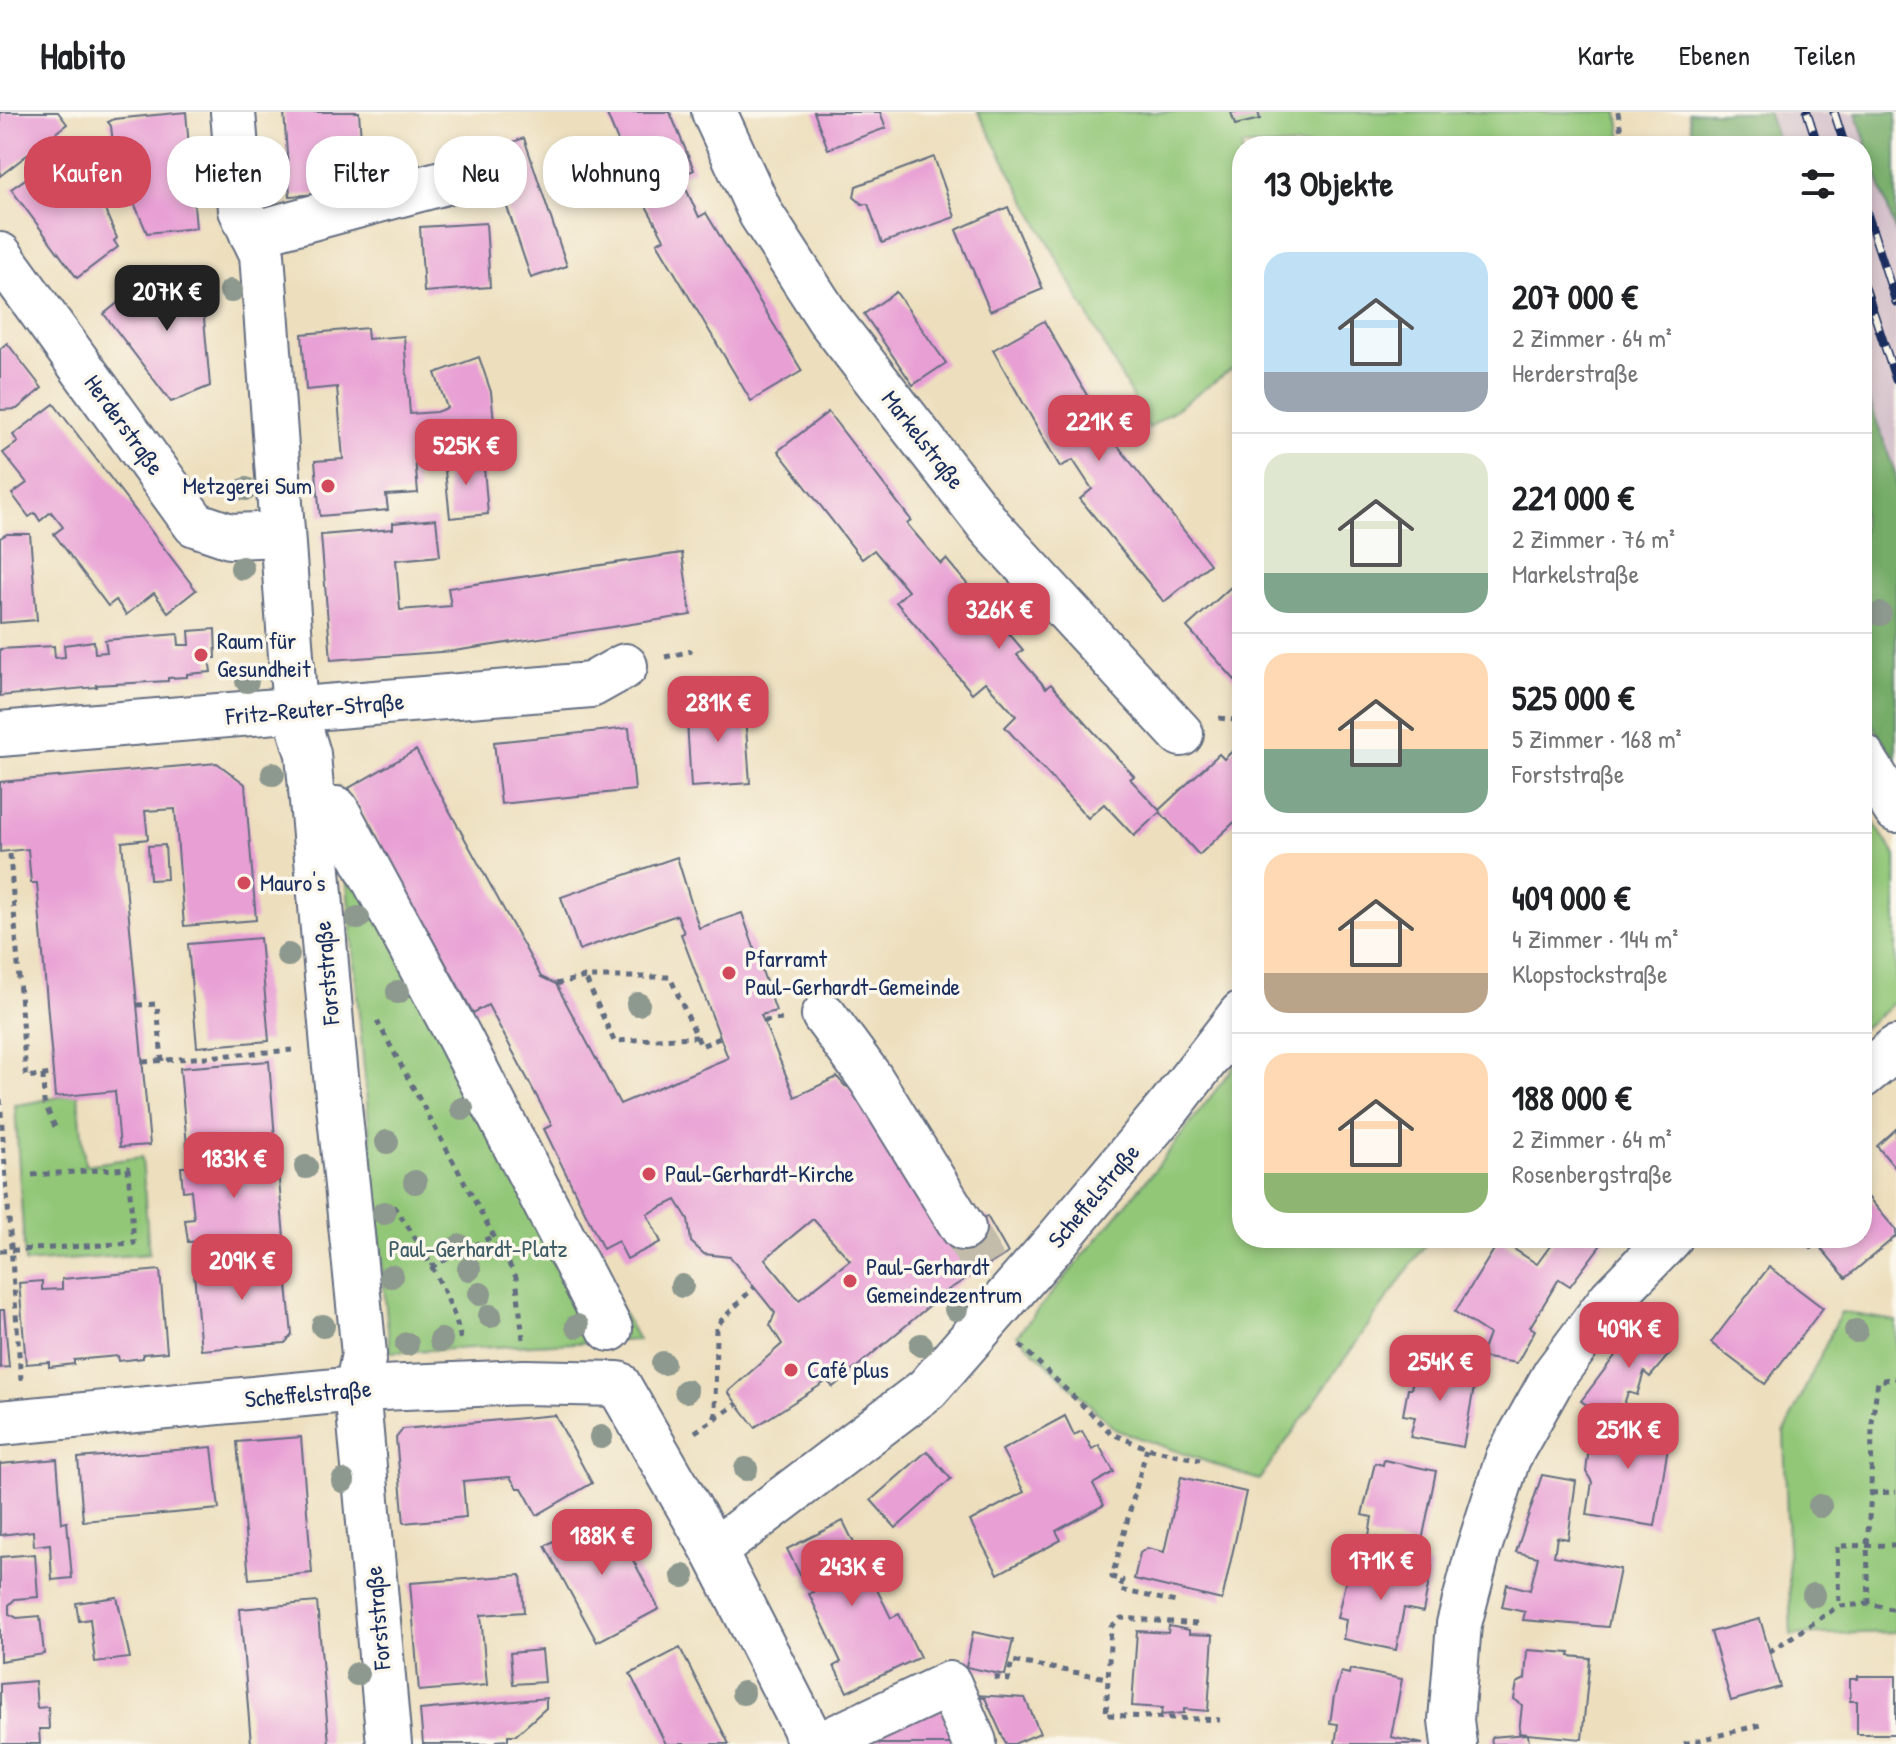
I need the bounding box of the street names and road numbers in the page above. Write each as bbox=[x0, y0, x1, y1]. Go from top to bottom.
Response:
street label: Herderstraße bbox=[78, 368, 172, 481]
street label: Markelstraße bbox=[875, 383, 973, 496]
street label: Fritz-Reuter-Straße bbox=[223, 684, 406, 732]
street label: Forststraße bbox=[306, 920, 347, 1027]
street label: Scheffelstraße bbox=[1040, 1136, 1147, 1254]
street label: Scheffelstraße bbox=[243, 1371, 373, 1414]
street label: Forststraße bbox=[357, 1565, 398, 1672]

